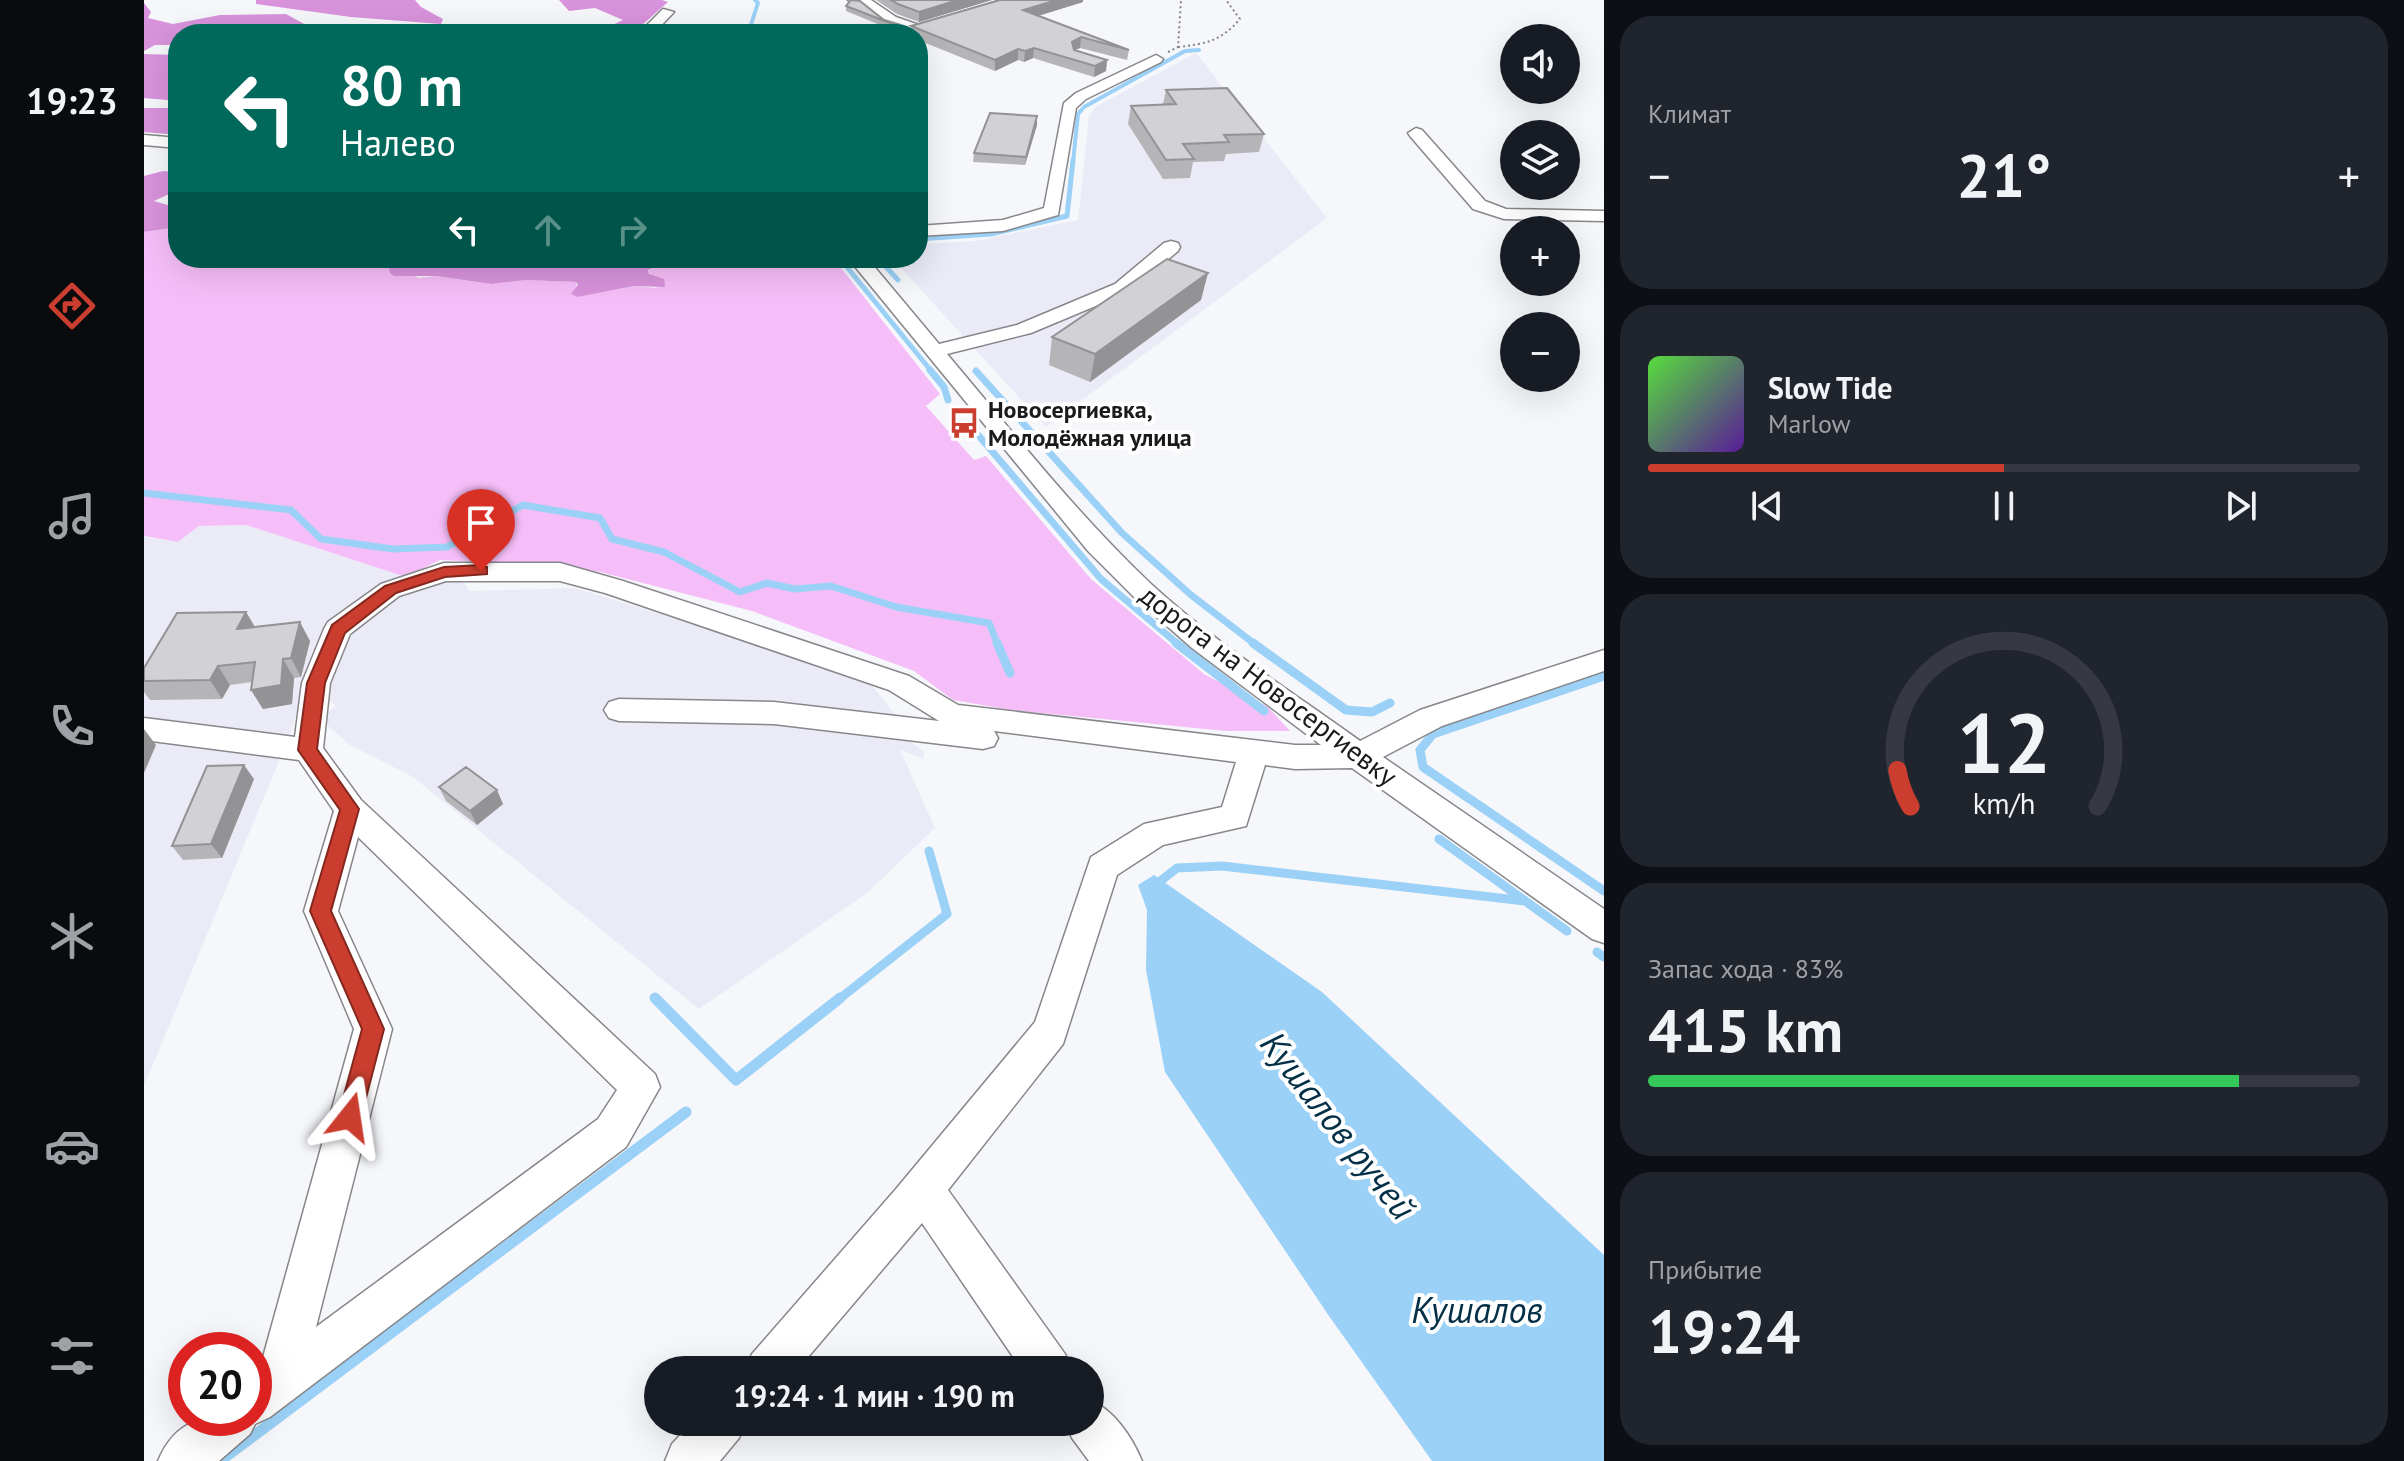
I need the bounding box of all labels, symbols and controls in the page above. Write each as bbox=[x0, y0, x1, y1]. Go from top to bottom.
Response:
map controls bbox=[1500, 24, 1580, 392]
button: sound bbox=[1500, 24, 1580, 104]
text: 80 m bbox=[340, 49, 463, 121]
icon: left bbox=[208, 56, 312, 160]
text: 19:23 bbox=[26, 77, 118, 124]
text: Климат bbox=[1648, 97, 1731, 130]
text: Налево bbox=[340, 119, 456, 166]
button: layers bbox=[1500, 120, 1580, 200]
text: 21° bbox=[1957, 136, 2051, 214]
text: − bbox=[1648, 147, 1670, 204]
text: + bbox=[2338, 147, 2360, 204]
icon: left bbox=[442, 208, 486, 252]
icon: ahead bbox=[526, 208, 570, 252]
icon: right bbox=[610, 208, 654, 252]
button: + bbox=[1500, 216, 1580, 296]
icon: directions bbox=[44, 278, 100, 334]
button: − bbox=[1500, 312, 1580, 392]
text: Slow Tide bbox=[1768, 368, 1893, 407]
place label: Новосергиевка, Молодёжная улица bbox=[988, 394, 1192, 453]
bus stop icon: Новосергиевка, Молодёжная улица bbox=[947, 406, 981, 440]
text: Marlow bbox=[1768, 407, 1851, 440]
icon: previous bbox=[1745, 484, 1789, 528]
icon: pause bbox=[1982, 484, 2026, 528]
icon: next bbox=[2219, 484, 2263, 528]
icon: music bbox=[44, 488, 100, 544]
pin bbox=[447, 489, 515, 571]
icon: arrive bbox=[459, 501, 503, 545]
street label: дорога на Новосергиевку bbox=[1133, 576, 1405, 794]
text: 12 bbox=[1957, 687, 2051, 795]
icon: phone bbox=[44, 698, 100, 754]
text: km/h bbox=[1973, 785, 2035, 822]
icon: climate bbox=[44, 908, 100, 964]
text: Запас хода · 83% bbox=[1648, 952, 1843, 985]
text: 415 km bbox=[1648, 991, 1843, 1069]
water label: Кушалов ручей bbox=[1251, 1021, 1427, 1229]
position arrow bbox=[308, 1075, 392, 1159]
icon: car bbox=[44, 1118, 100, 1174]
text: Прибытие bbox=[1648, 1253, 1762, 1286]
water label: Кушалов bbox=[1411, 1286, 1543, 1333]
text: 19:24 bbox=[1648, 1292, 1800, 1370]
icon: filters bbox=[44, 1328, 100, 1384]
speed limit sign: 20 bbox=[168, 1332, 272, 1436]
text: 19:24 · 1 мин · 190 m bbox=[733, 1376, 1015, 1415]

